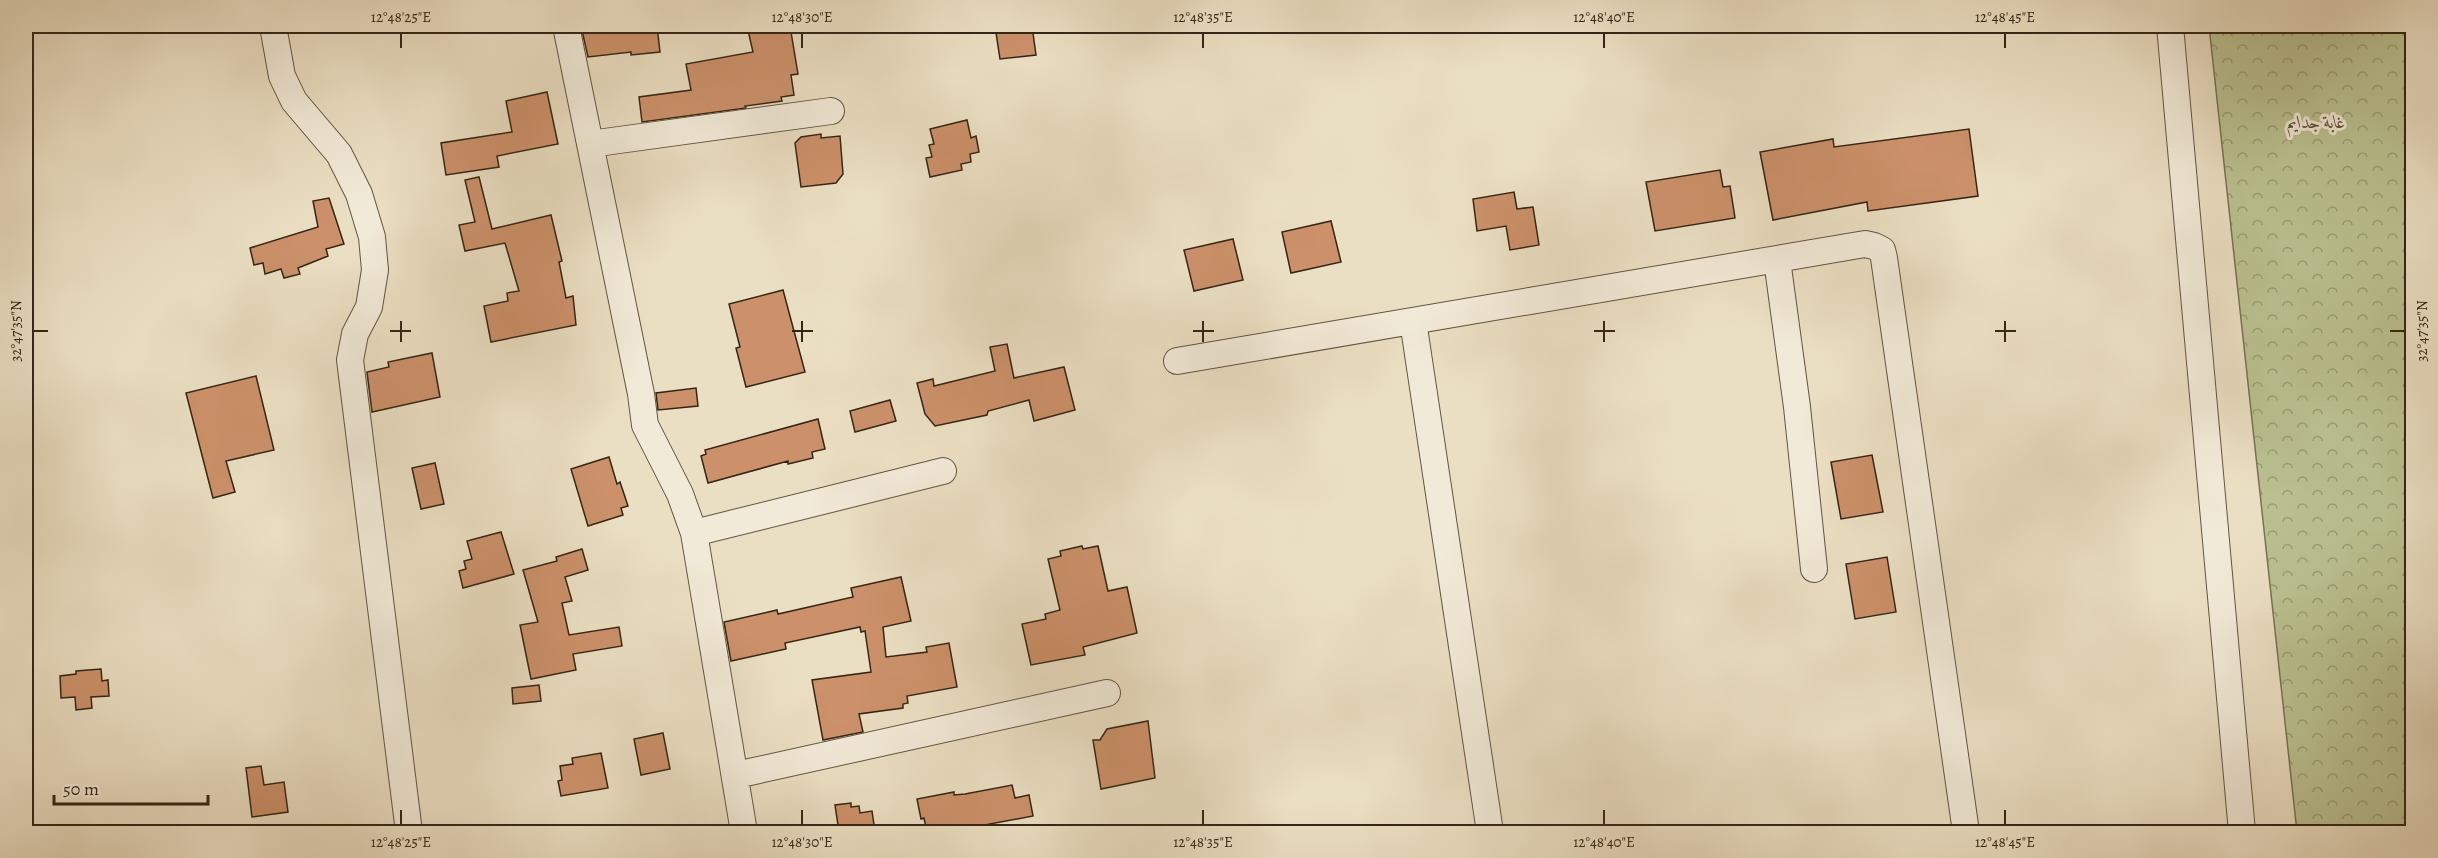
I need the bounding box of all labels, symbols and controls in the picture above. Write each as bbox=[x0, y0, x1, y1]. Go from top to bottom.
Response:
text: 12°48'25"E bbox=[371, 7, 431, 27]
text: 12°48'30"E bbox=[771, 7, 833, 27]
text: 12°48'35"E bbox=[1173, 7, 1233, 27]
text: 12°48'40"E bbox=[1573, 7, 1635, 27]
text: 12°48'45"E bbox=[1975, 7, 2035, 27]
park label: غابة جدايم bbox=[2287, 110, 2345, 138]
text: 32°47'35"N bbox=[6, 300, 26, 362]
text: 32°47'35"N bbox=[2412, 300, 2432, 362]
scale bar bbox=[54, 768, 208, 806]
text: 50 m bbox=[63, 777, 99, 801]
text: 12°48'25"E bbox=[371, 832, 431, 852]
text: 12°48'30"E bbox=[771, 832, 833, 852]
text: 12°48'35"E bbox=[1173, 832, 1233, 852]
text: 12°48'40"E bbox=[1573, 832, 1635, 852]
text: 12°48'45"E bbox=[1975, 832, 2035, 852]

